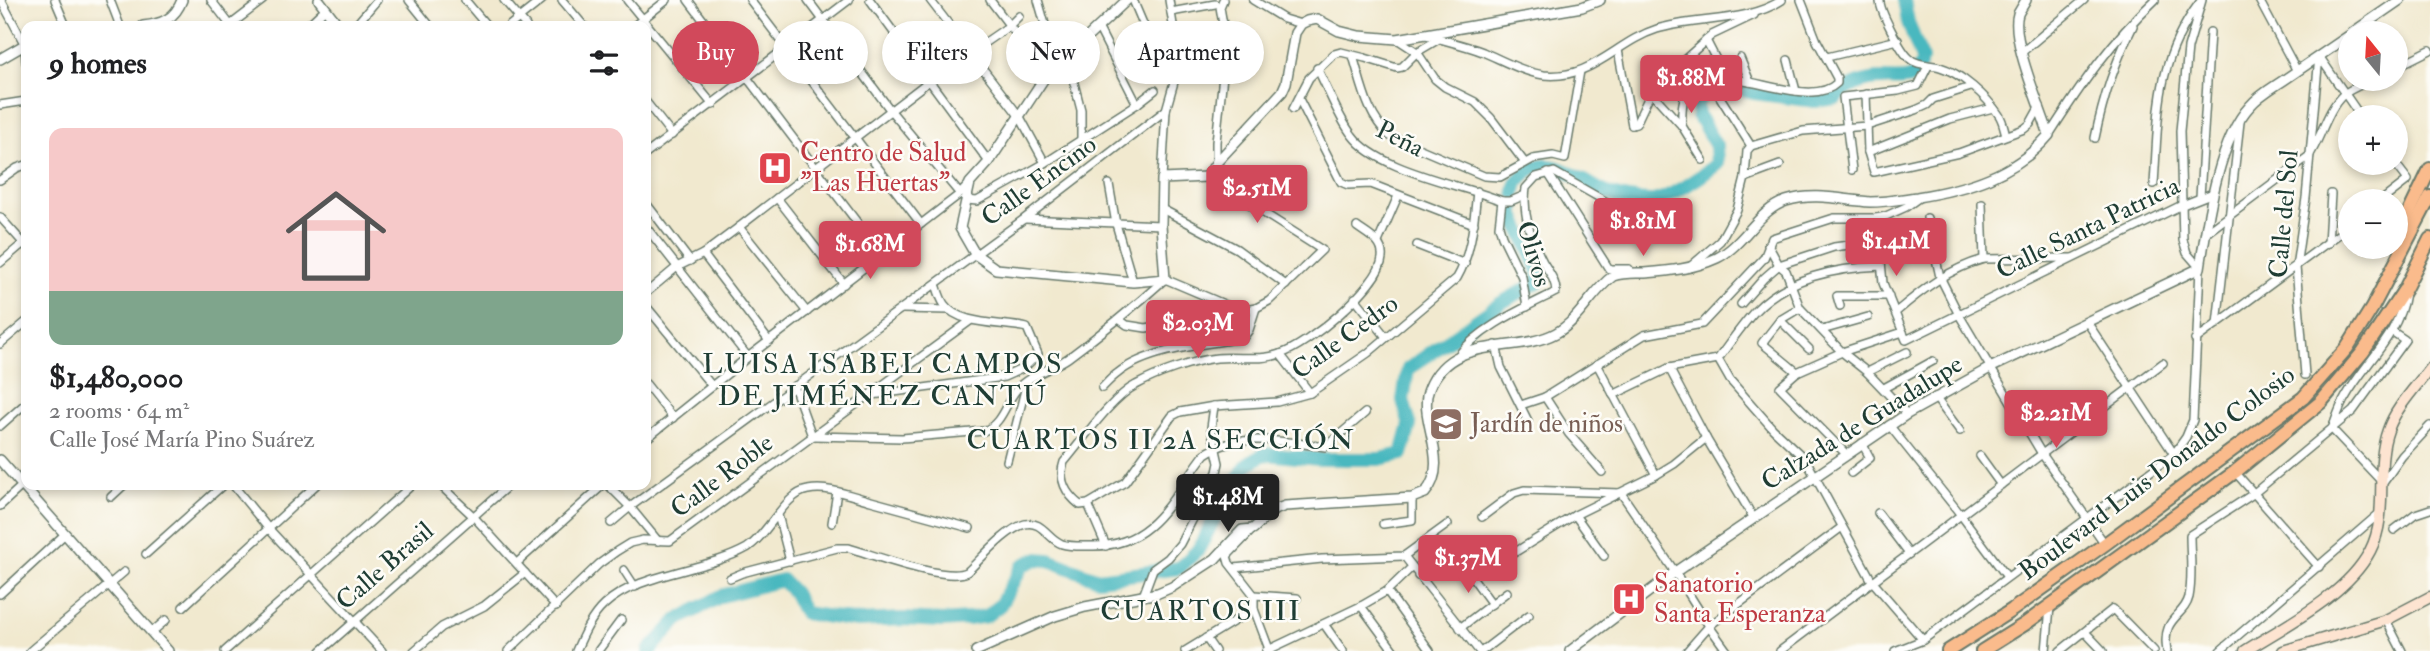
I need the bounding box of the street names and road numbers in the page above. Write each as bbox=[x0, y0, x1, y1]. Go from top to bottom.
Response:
street label: Peña bbox=[1371, 114, 1430, 165]
street label: Calle Encino bbox=[975, 129, 1103, 233]
street label: Calle del Sol bbox=[2262, 148, 2306, 279]
street label: Calle Santa Patricia bbox=[1991, 170, 2185, 286]
street label: Olivos bbox=[1509, 217, 1559, 291]
street label: Calle Cedro bbox=[1285, 288, 1405, 386]
street label: Calzada de Guadalupe bbox=[1756, 348, 1969, 499]
street label: Boulevard Luis Donaldo Colosio bbox=[2013, 359, 2301, 587]
street label: Calle Roble bbox=[664, 427, 780, 525]
street label: Calle Brasil bbox=[330, 515, 441, 617]

